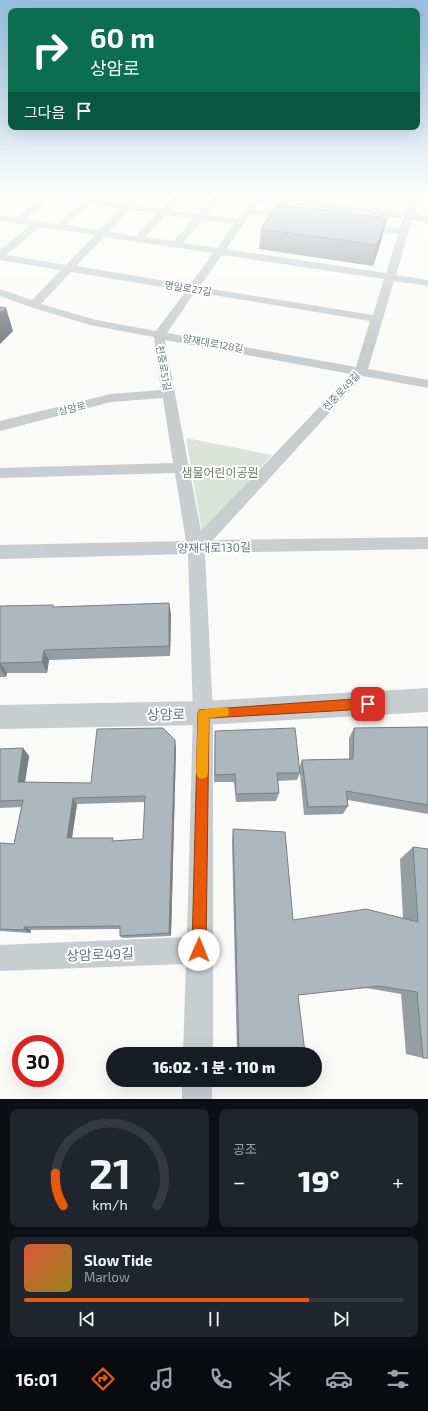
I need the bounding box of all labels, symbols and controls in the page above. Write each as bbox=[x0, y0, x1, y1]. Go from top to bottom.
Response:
text: 60 m bbox=[90, 20, 155, 54]
icon: right bbox=[24, 24, 76, 76]
text: 상암로 bbox=[90, 57, 140, 79]
icon: arrive bbox=[73, 100, 95, 122]
text: 그다음 bbox=[24, 103, 65, 121]
street label: 명일로27길 bbox=[164, 278, 212, 298]
street label: 양재대로128길 bbox=[182, 332, 244, 354]
street label: 천중로51길 bbox=[154, 344, 174, 392]
street label: 천중로49길 bbox=[320, 369, 362, 413]
street label: 상암로 bbox=[57, 399, 87, 417]
park label: 샘물어린이공원 bbox=[181, 465, 259, 479]
street label: 양재대로130길 bbox=[177, 539, 251, 555]
pin bbox=[351, 687, 385, 721]
icon: arrive bbox=[357, 693, 379, 715]
street label: 상암로 bbox=[147, 705, 186, 723]
position arrow bbox=[178, 929, 220, 971]
street label: 상암로49길 bbox=[66, 944, 134, 964]
speed limit sign: 30 bbox=[12, 1035, 64, 1087]
text: 16:02 · 1 분 · 110 m bbox=[153, 1058, 275, 1076]
text: 공조 bbox=[233, 1141, 257, 1157]
text: 21 bbox=[88, 1147, 131, 1197]
text: 19° bbox=[298, 1162, 340, 1198]
text: − bbox=[233, 1168, 246, 1194]
text: + bbox=[392, 1168, 404, 1194]
text: km/h bbox=[92, 1196, 127, 1213]
text: Slow Tide bbox=[84, 1251, 152, 1269]
text: Marlow bbox=[84, 1269, 130, 1285]
icon: previous bbox=[76, 1308, 98, 1330]
icon: pause bbox=[203, 1308, 225, 1330]
icon: next bbox=[330, 1308, 352, 1330]
icon: directions bbox=[89, 1365, 117, 1393]
icon: music bbox=[148, 1365, 176, 1393]
icon: phone bbox=[207, 1365, 235, 1393]
icon: climate bbox=[266, 1365, 294, 1393]
icon: car bbox=[325, 1365, 353, 1393]
icon: filters bbox=[384, 1365, 412, 1393]
text: 16:01 bbox=[16, 1368, 58, 1390]

